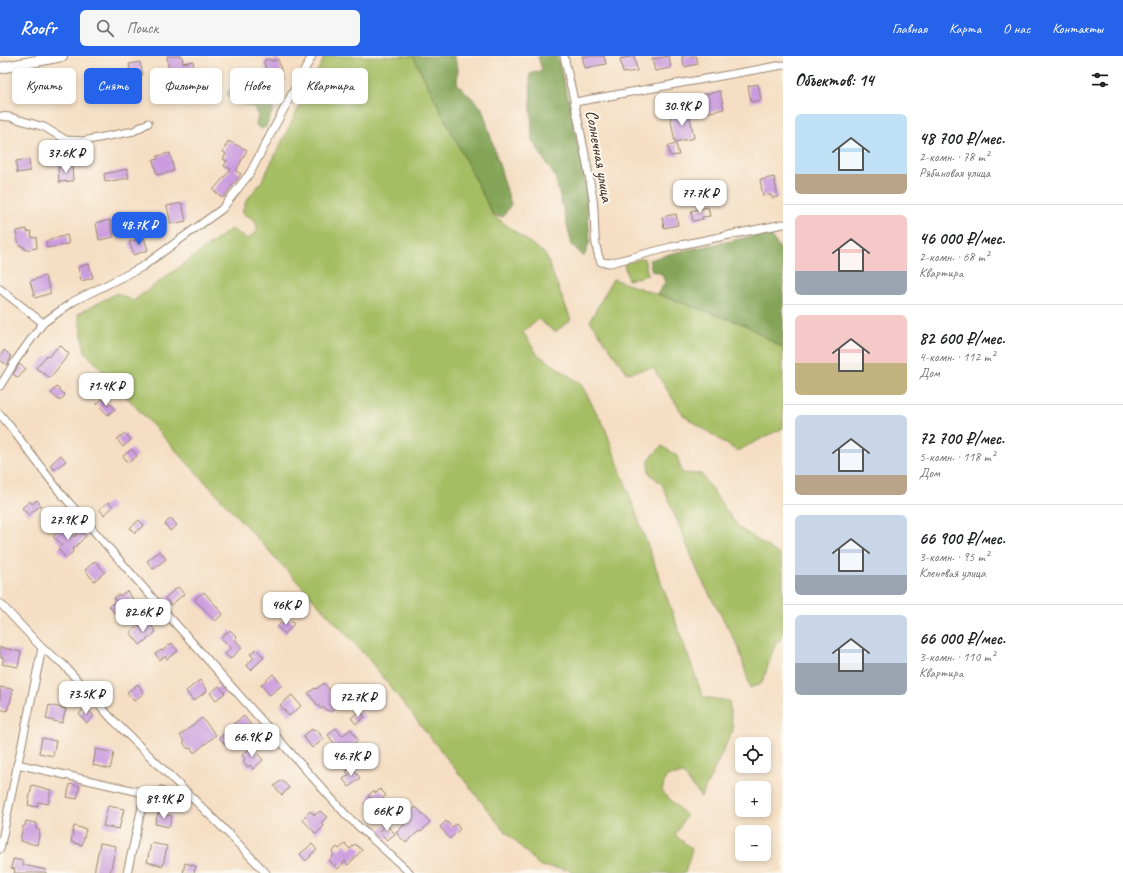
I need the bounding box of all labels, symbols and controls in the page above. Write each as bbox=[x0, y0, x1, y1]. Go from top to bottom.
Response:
search box bbox=[80, 10, 360, 46]
text: Roofr bbox=[20, 16, 56, 40]
icon: search bbox=[94, 17, 116, 39]
text: Поиск bbox=[126, 19, 158, 38]
text: Главная bbox=[892, 20, 927, 37]
text: Карта bbox=[949, 20, 981, 37]
text: О нас bbox=[1003, 20, 1030, 37]
text: Контакты bbox=[1052, 20, 1103, 37]
chip: Купить bbox=[12, 68, 76, 104]
chip: Снять bbox=[84, 68, 142, 104]
chip: Фильтры bbox=[150, 68, 222, 104]
chip: Новое bbox=[230, 68, 284, 104]
chip: Квартира bbox=[292, 68, 368, 104]
icon: filters bbox=[1089, 69, 1111, 91]
text: Объектов: 14 bbox=[795, 70, 874, 91]
pin: 30.9K ₽ bbox=[645, 93, 719, 127]
text: 30.9K ₽ bbox=[664, 98, 700, 114]
street label: Солнечная улица bbox=[581, 109, 618, 205]
text: 48 700 ₽/мес. bbox=[919, 128, 1005, 149]
icon: home bbox=[827, 130, 875, 178]
pin: 37.6K ₽ bbox=[29, 140, 103, 174]
text: 37.6K ₽ bbox=[48, 145, 84, 161]
text: 2-комн. · 78 m² bbox=[919, 149, 989, 165]
text: Рябиновая улица bbox=[919, 165, 990, 181]
pin: 77.7K ₽ bbox=[663, 180, 737, 214]
text: 77.7K ₽ bbox=[682, 185, 718, 201]
pin: 48.7K ₽ bbox=[102, 212, 176, 246]
text: 48.7K ₽ bbox=[121, 217, 157, 233]
text: 46 000 ₽/мес. bbox=[919, 228, 1005, 249]
icon: home bbox=[827, 231, 875, 279]
text: 2-комн. · 68 m² bbox=[919, 249, 989, 265]
text: Квартира bbox=[919, 265, 963, 281]
text: 82 600 ₽/мес. bbox=[919, 328, 1005, 349]
icon: home bbox=[827, 331, 875, 379]
text: 4-комн. · 112 m² bbox=[919, 349, 995, 365]
text: Дом bbox=[919, 365, 940, 381]
pin: 71.4K ₽ bbox=[69, 373, 143, 407]
text: 71.4K ₽ bbox=[88, 378, 124, 394]
text: 72 700 ₽/мес. bbox=[919, 428, 1004, 449]
icon: home bbox=[827, 431, 875, 479]
text: 5-комн. · 118 m² bbox=[919, 449, 995, 465]
text: Дом bbox=[919, 465, 940, 481]
pin: 27.9K ₽ bbox=[31, 507, 105, 541]
text: 27.9K ₽ bbox=[50, 512, 86, 528]
text: 66 900 ₽/мес. bbox=[919, 528, 1005, 549]
icon: home bbox=[827, 531, 875, 579]
text: 3-комн. · 95 m² bbox=[919, 549, 989, 565]
text: Кленовая улица bbox=[919, 565, 986, 581]
pin: 46K ₽ bbox=[258, 592, 314, 626]
text: 46K ₽ bbox=[272, 597, 300, 613]
pin: 82.6K ₽ bbox=[106, 599, 180, 633]
text: 82.6K ₽ bbox=[125, 604, 161, 620]
text: 66 000 ₽/мес. bbox=[919, 628, 1005, 649]
icon: home bbox=[827, 631, 875, 679]
text: 3-комн. · 110 m² bbox=[919, 649, 995, 665]
text: Квартира bbox=[919, 665, 963, 681]
pin: 73.5K ₽ bbox=[49, 681, 123, 715]
pin: 72.7K ₽ bbox=[321, 684, 395, 718]
text: 73.5K ₽ bbox=[68, 686, 104, 702]
text: 72.7K ₽ bbox=[340, 689, 376, 705]
pin: 66.9K ₽ bbox=[215, 724, 289, 758]
text: 66.9K ₽ bbox=[234, 729, 271, 745]
map controls bbox=[735, 737, 771, 861]
button: locate bbox=[735, 737, 771, 773]
pin: 46.7K ₽ bbox=[314, 743, 388, 777]
text: 46.7K ₽ bbox=[333, 748, 369, 764]
button: + bbox=[735, 781, 771, 817]
pin: 89.9K ₽ bbox=[127, 786, 201, 820]
text: 89.9K ₽ bbox=[146, 791, 182, 807]
pin: 66K ₽ bbox=[359, 798, 415, 832]
text: 66K ₽ bbox=[373, 803, 401, 819]
button: − bbox=[735, 825, 771, 861]

